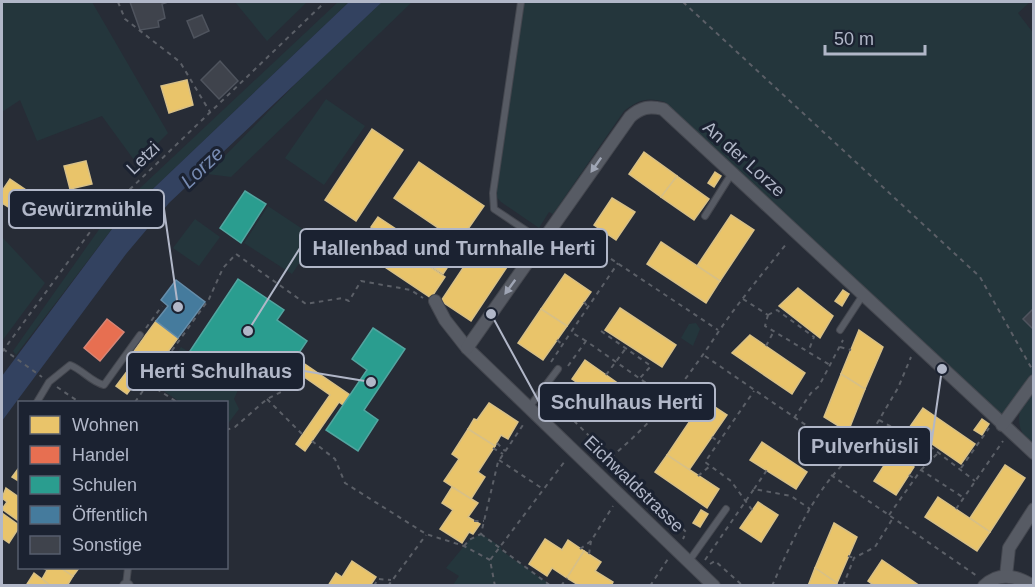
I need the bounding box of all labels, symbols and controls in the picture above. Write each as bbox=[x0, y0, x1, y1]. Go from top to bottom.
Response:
scale bar bbox=[825, 18, 926, 56]
text: 50 m bbox=[834, 29, 874, 49]
street label: An der Lorze bbox=[699, 117, 789, 201]
street label: Letzi bbox=[122, 138, 164, 178]
water label: Lorze bbox=[176, 142, 228, 192]
one-way arrow bbox=[591, 157, 602, 173]
callout: Gewürzmühle bbox=[9, 190, 164, 228]
text: Gewürzmühle bbox=[21, 198, 153, 220]
callout: Hallenbad und Turnhalle Herti bbox=[300, 229, 607, 267]
text: Hallenbad und Turnhalle Herti bbox=[313, 237, 596, 259]
one-way arrow bbox=[505, 279, 516, 295]
callout: Herti Schulhaus bbox=[127, 352, 304, 390]
text: Herti Schulhaus bbox=[140, 360, 292, 382]
callout: Schulhaus Herti bbox=[539, 383, 715, 421]
text: Schulhaus Herti bbox=[551, 391, 703, 413]
legend bbox=[18, 401, 228, 569]
text: Wohnen bbox=[72, 415, 139, 435]
callout: Pulverhüsli bbox=[799, 427, 931, 465]
street label: Eichwaldstrasse bbox=[580, 432, 688, 536]
text: Pulverhüsli bbox=[811, 435, 919, 457]
text: Handel bbox=[72, 445, 129, 465]
text: Schulen bbox=[72, 475, 137, 495]
text: Öffentlich bbox=[72, 505, 148, 525]
text: Sonstige bbox=[72, 535, 142, 555]

